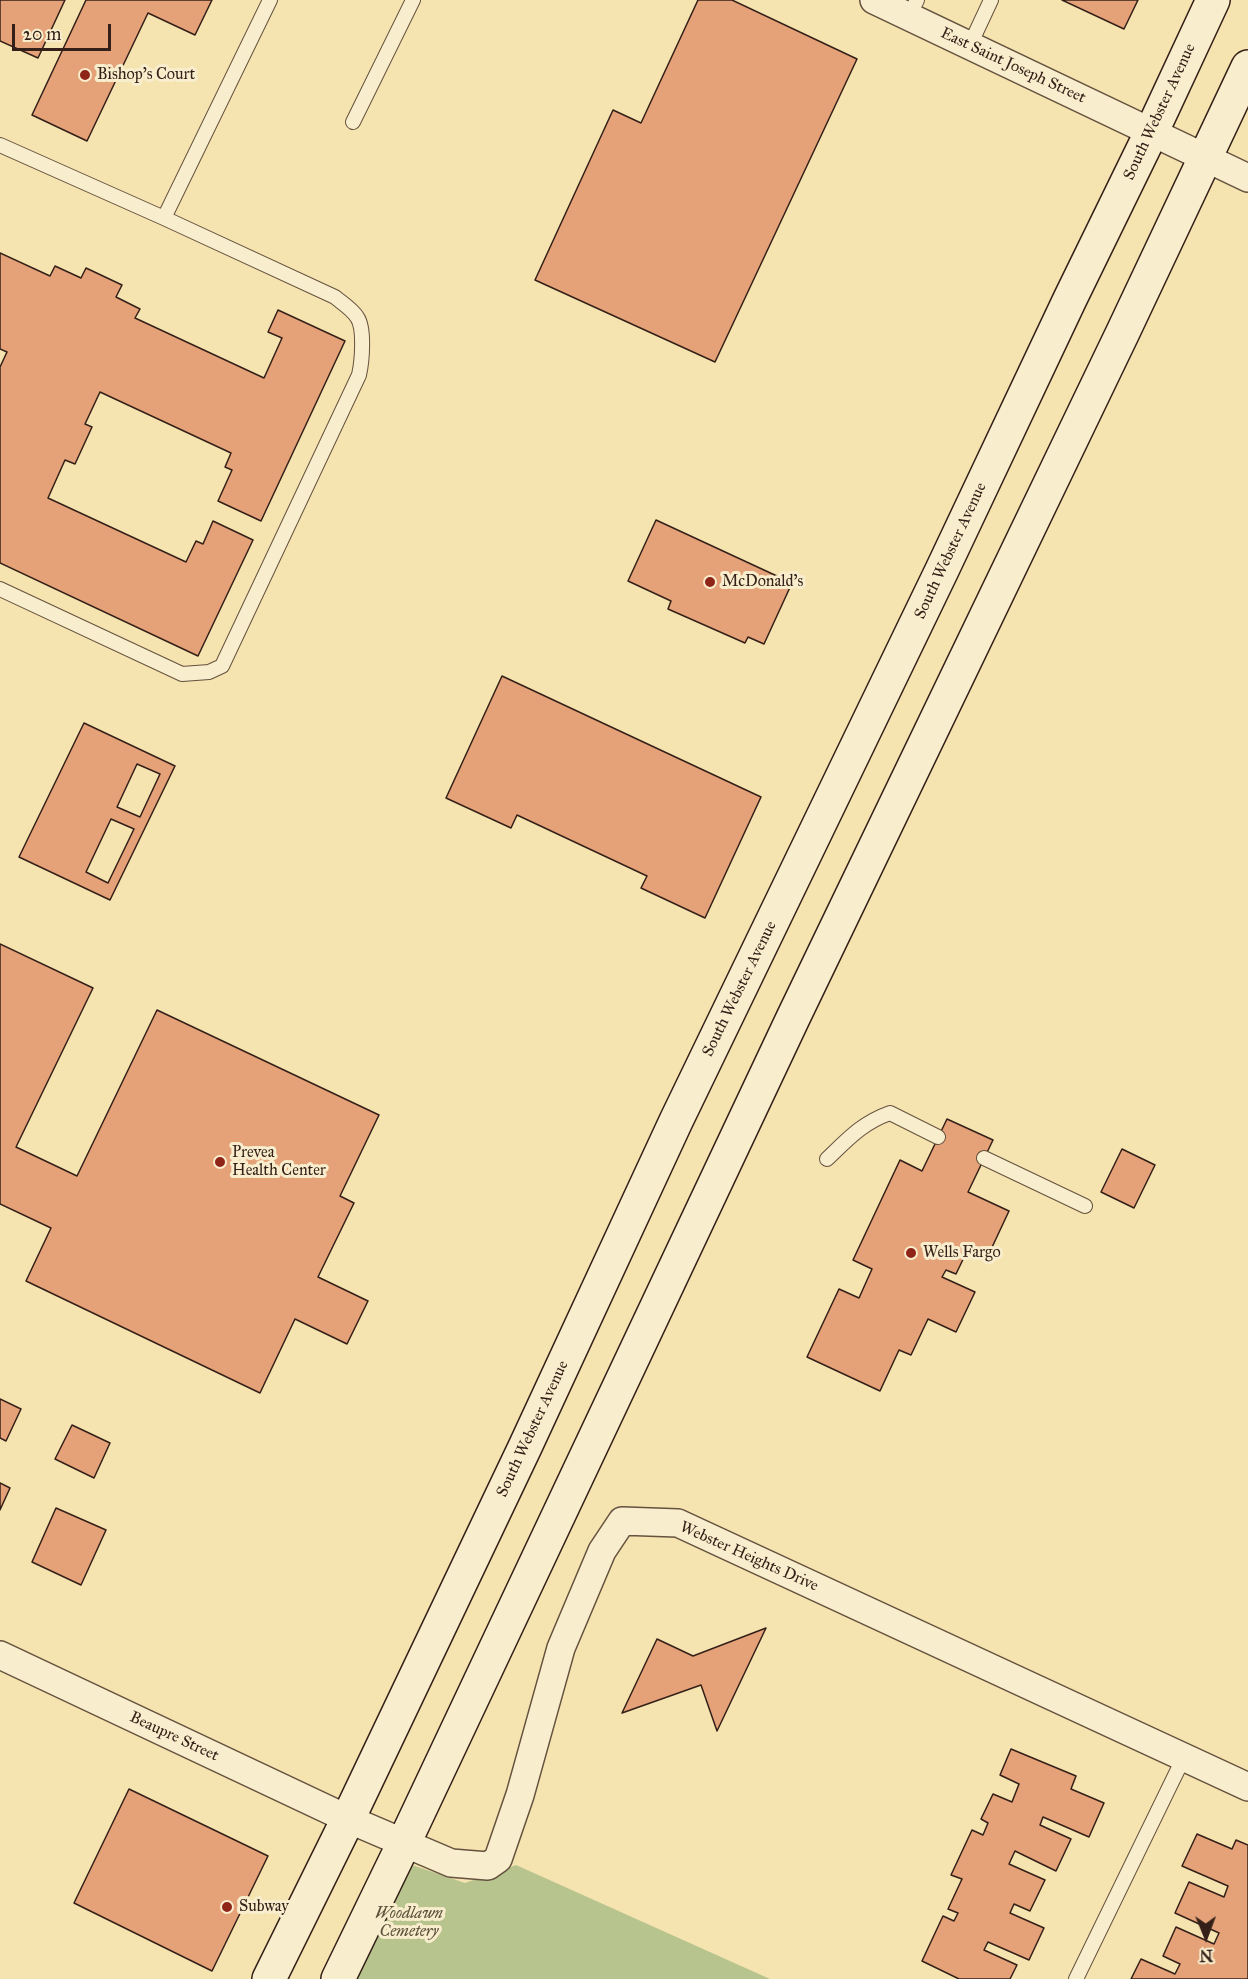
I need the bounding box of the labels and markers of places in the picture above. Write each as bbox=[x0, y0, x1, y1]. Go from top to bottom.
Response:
place label: Bishop's Court bbox=[97, 65, 195, 85]
marker: Bishop's Court bbox=[78, 68, 92, 82]
place label: McDonald's bbox=[722, 572, 803, 592]
marker: McDonald's bbox=[703, 575, 717, 589]
place label: Prevea Health Center bbox=[232, 1143, 326, 1181]
marker: Prevea Health Center bbox=[213, 1155, 227, 1169]
place label: Wells Fargo bbox=[923, 1243, 1001, 1263]
marker: Wells Fargo bbox=[904, 1246, 918, 1260]
place label: Subway bbox=[239, 1897, 289, 1917]
marker: Subway bbox=[220, 1900, 234, 1914]

